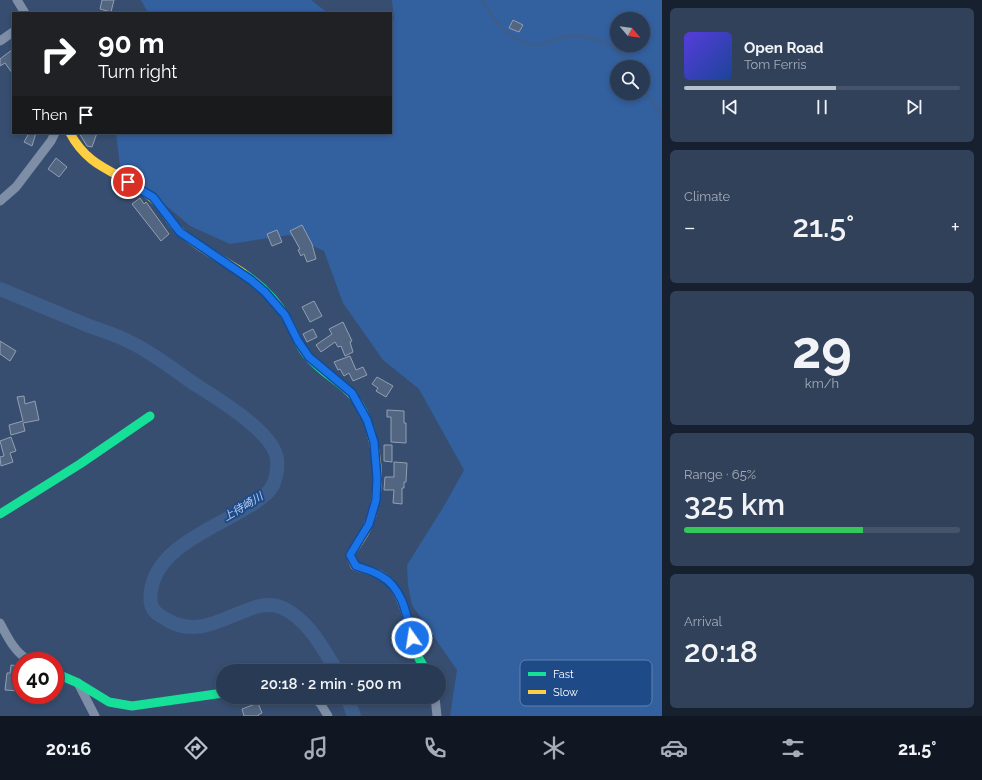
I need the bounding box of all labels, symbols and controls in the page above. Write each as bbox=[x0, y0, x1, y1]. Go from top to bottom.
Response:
north arrow bbox=[610, 12, 650, 52]
map controls bbox=[610, 12, 650, 100]
text: 90 m bbox=[98, 27, 164, 60]
icon: right bbox=[32, 28, 84, 80]
text: Open Road bbox=[744, 39, 824, 57]
text: Tom Ferris bbox=[744, 57, 807, 72]
button: search bbox=[610, 60, 650, 100]
text: Turn right bbox=[98, 61, 177, 82]
icon: previous bbox=[719, 96, 741, 118]
icon: pause bbox=[811, 96, 833, 118]
icon: next bbox=[903, 96, 925, 118]
icon: arrive bbox=[75, 104, 97, 126]
text: Then bbox=[32, 106, 67, 124]
pin bbox=[111, 165, 145, 199]
icon: arrive bbox=[117, 171, 139, 193]
text: Climate bbox=[684, 189, 730, 204]
text: 21.5° bbox=[792, 209, 854, 244]
text: − bbox=[684, 214, 696, 240]
text: + bbox=[951, 214, 960, 240]
text: 29 bbox=[792, 319, 852, 380]
text: km/h bbox=[805, 376, 839, 391]
text: Range · 65% bbox=[684, 467, 756, 482]
text: 325 km bbox=[684, 487, 785, 522]
water label: 上待崎川 bbox=[221, 490, 266, 524]
text: Arrival bbox=[684, 614, 722, 629]
position arrow bbox=[391, 617, 433, 659]
text: 20:18 bbox=[684, 634, 758, 669]
speed limit sign: 40 bbox=[12, 652, 64, 704]
legend bbox=[520, 660, 652, 706]
text: Fast bbox=[553, 668, 574, 681]
text: 20:18 · 2 min · 500 m bbox=[261, 675, 401, 693]
text: Slow bbox=[553, 686, 578, 699]
icon: directions bbox=[182, 734, 210, 762]
icon: music bbox=[302, 734, 330, 762]
icon: phone bbox=[421, 734, 449, 762]
icon: climate bbox=[540, 734, 568, 762]
icon: car bbox=[660, 734, 688, 762]
icon: filters bbox=[779, 734, 807, 762]
text: 20:16 bbox=[46, 738, 91, 759]
text: 21.5° bbox=[898, 738, 936, 759]

